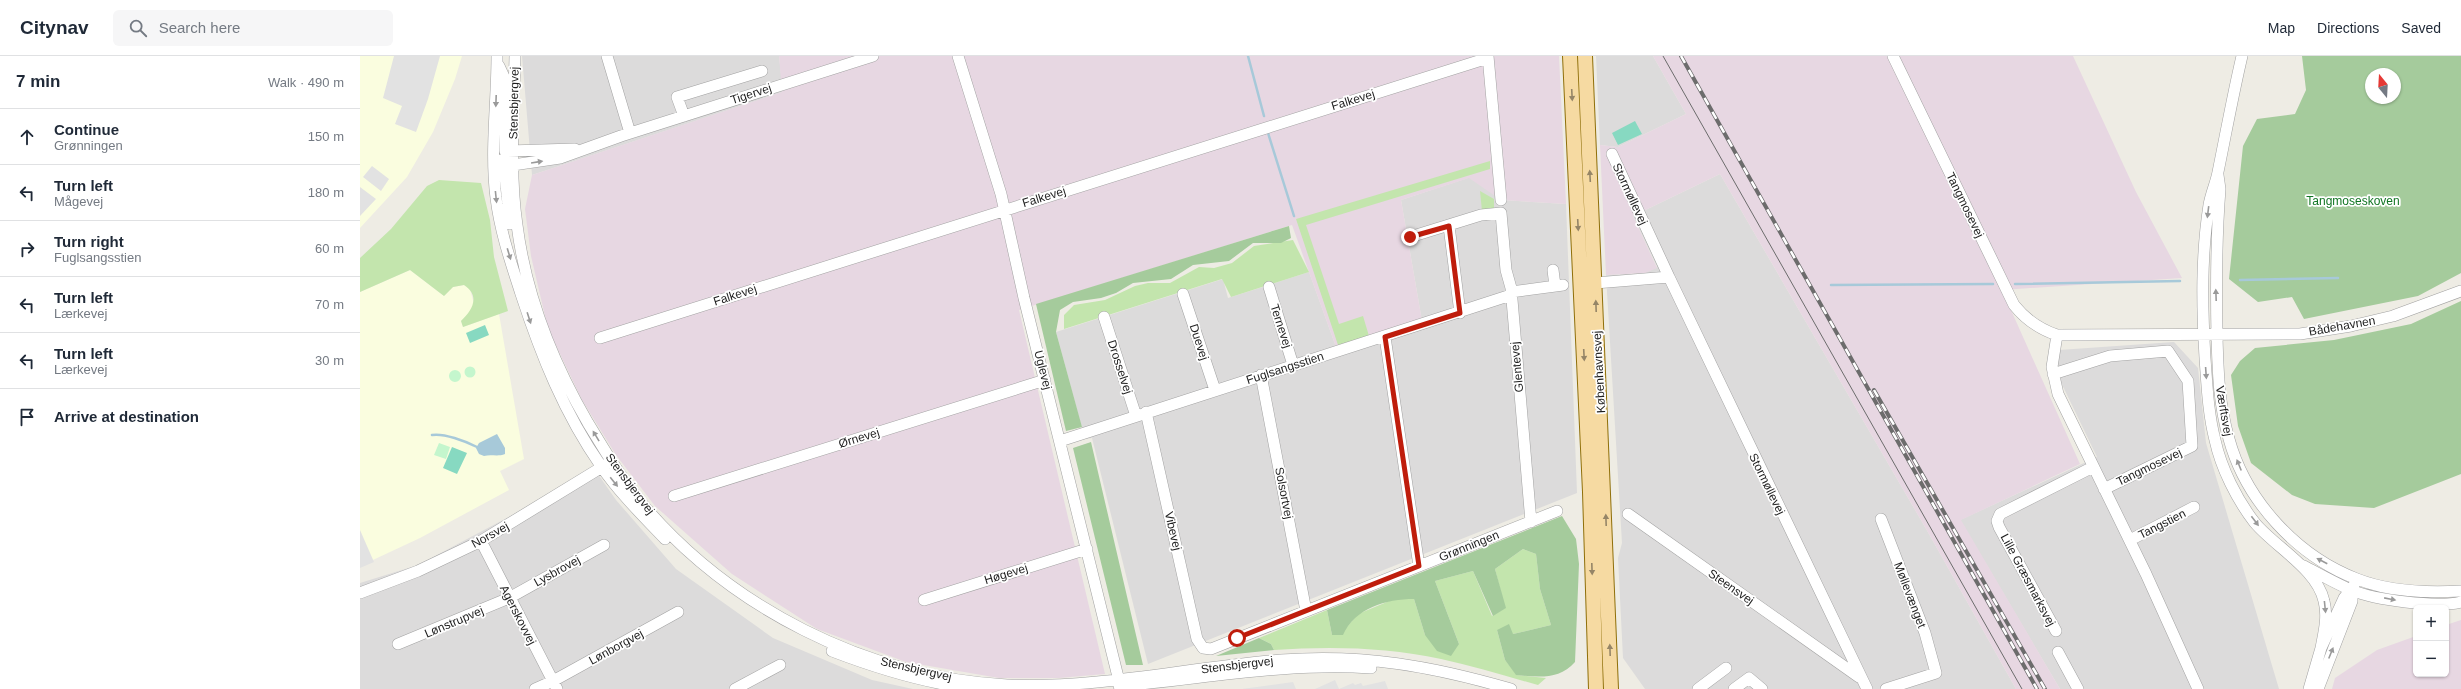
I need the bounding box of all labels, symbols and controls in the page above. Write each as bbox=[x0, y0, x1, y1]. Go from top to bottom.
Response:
search box bbox=[113, 10, 393, 46]
text: Citynav bbox=[20, 17, 89, 38]
icon: search bbox=[127, 17, 149, 39]
text: Search here bbox=[159, 19, 240, 36]
text: Map bbox=[2268, 20, 2295, 36]
text: Directions bbox=[2317, 20, 2379, 36]
text: Saved bbox=[2401, 20, 2441, 36]
street label: Stensbjergvej bbox=[506, 67, 522, 139]
north arrow bbox=[2365, 68, 2401, 104]
text: 7 min bbox=[16, 72, 60, 91]
text: Walk · 490 m bbox=[268, 75, 344, 90]
street label: Tigervej bbox=[729, 81, 773, 107]
street label: Falkevej bbox=[1330, 87, 1376, 113]
one-way arrow bbox=[1569, 89, 1575, 102]
one-way arrow bbox=[493, 95, 499, 108]
text: Continue bbox=[54, 121, 119, 138]
icon: ahead bbox=[16, 126, 38, 148]
text: 150 m bbox=[308, 129, 344, 144]
text: Grønningen bbox=[54, 138, 123, 153]
one-way arrow bbox=[531, 159, 543, 165]
street label: Stormøllevej bbox=[1610, 161, 1650, 227]
one-way arrow bbox=[1587, 170, 1594, 182]
street label: Tangmosevej bbox=[1943, 170, 1987, 240]
text: Turn left bbox=[54, 177, 113, 194]
icon: left bbox=[16, 182, 38, 204]
street label: Falkevej bbox=[1021, 184, 1067, 210]
text: 180 m bbox=[308, 185, 344, 200]
one-way arrow bbox=[493, 191, 499, 203]
text: Mågevej bbox=[54, 194, 103, 209]
park label: Tangmoseskoven bbox=[2306, 194, 2400, 208]
one-way arrow bbox=[2205, 206, 2211, 218]
one-way arrow bbox=[1575, 219, 1581, 232]
route end bbox=[1401, 228, 1419, 246]
text: Turn right bbox=[54, 233, 124, 250]
icon: right bbox=[16, 238, 38, 260]
text: 60 m bbox=[315, 241, 344, 256]
one-way arrow bbox=[506, 249, 512, 261]
text: Fuglsangsstien bbox=[54, 250, 141, 265]
street label: Falkevej bbox=[712, 281, 758, 309]
one-way arrow bbox=[2213, 288, 2219, 301]
text: Turn left bbox=[54, 289, 113, 306]
icon: left bbox=[16, 294, 38, 316]
text: 70 m bbox=[315, 297, 344, 312]
one-way arrow bbox=[1593, 299, 1599, 312]
street label: Ternevej bbox=[1267, 302, 1295, 350]
text: Lærkevej bbox=[54, 306, 107, 321]
one-way arrow bbox=[526, 312, 532, 324]
street label: Bådehavnen bbox=[2308, 313, 2376, 339]
street label: Duevej bbox=[1187, 322, 1211, 362]
street label: Københavnsvej bbox=[1590, 330, 1608, 414]
street label: Drosselvej bbox=[1105, 338, 1135, 396]
street label: Glentevej bbox=[1508, 341, 1526, 393]
text: Turn left bbox=[54, 345, 113, 362]
street label: Uglevej bbox=[1031, 349, 1055, 391]
street label: Fuglsangsstien bbox=[1244, 349, 1326, 387]
one-way arrow bbox=[1581, 349, 1587, 362]
icon: left bbox=[16, 350, 38, 372]
text: 30 m bbox=[315, 353, 344, 368]
text: Lærkevej bbox=[54, 362, 107, 377]
one-way arrow bbox=[2203, 367, 2210, 379]
street label: Værftsvej bbox=[2213, 385, 2235, 437]
icon: arrive bbox=[16, 406, 38, 428]
text: Arrive at destination bbox=[54, 408, 199, 425]
street label: Ørnevej bbox=[837, 425, 881, 451]
one-way arrow bbox=[592, 431, 600, 441]
street label: Tangmosevej bbox=[2114, 445, 2184, 489]
street label: Stensbjergvej bbox=[603, 451, 657, 517]
street label: Stormøllevej bbox=[1746, 451, 1788, 517]
one-way arrow bbox=[2235, 458, 2241, 470]
street label: Solsortvej bbox=[1272, 466, 1296, 520]
one-way arrow bbox=[609, 477, 618, 488]
street label: Tangstien bbox=[2136, 506, 2188, 542]
street label: Vibevej bbox=[1162, 510, 1184, 552]
one-way arrow bbox=[1602, 514, 1609, 526]
one-way arrow bbox=[2251, 515, 2259, 526]
street label: Norsvej bbox=[469, 519, 511, 551]
street label: Grønningen bbox=[1437, 528, 1501, 564]
street label: Lille Græsmarksvej bbox=[1998, 531, 2058, 629]
street label: Lysbrovej bbox=[531, 553, 583, 589]
one-way arrow bbox=[2317, 558, 2328, 564]
street label: Møllevænget bbox=[1891, 560, 1929, 631]
street label: Høgevej bbox=[983, 561, 1029, 587]
one-way arrow bbox=[1589, 562, 1596, 575]
street label: Steensvej bbox=[1705, 566, 1757, 608]
street label: Agerskovvej bbox=[497, 583, 539, 647]
one-way arrow bbox=[2384, 596, 2396, 602]
one-way arrow bbox=[2322, 601, 2328, 613]
street label: Lønstrupvej bbox=[422, 603, 486, 641]
map controls bbox=[2413, 605, 2449, 677]
button: + bbox=[2413, 605, 2449, 641]
street label: Lønborgvej bbox=[586, 626, 646, 668]
route start bbox=[1228, 629, 1246, 647]
button: − bbox=[2413, 641, 2449, 677]
one-way arrow bbox=[1607, 643, 1613, 656]
one-way arrow bbox=[2329, 646, 2335, 658]
street label: Stensbjergvej bbox=[879, 654, 953, 684]
street label: Stensbjergvej bbox=[1200, 654, 1274, 676]

